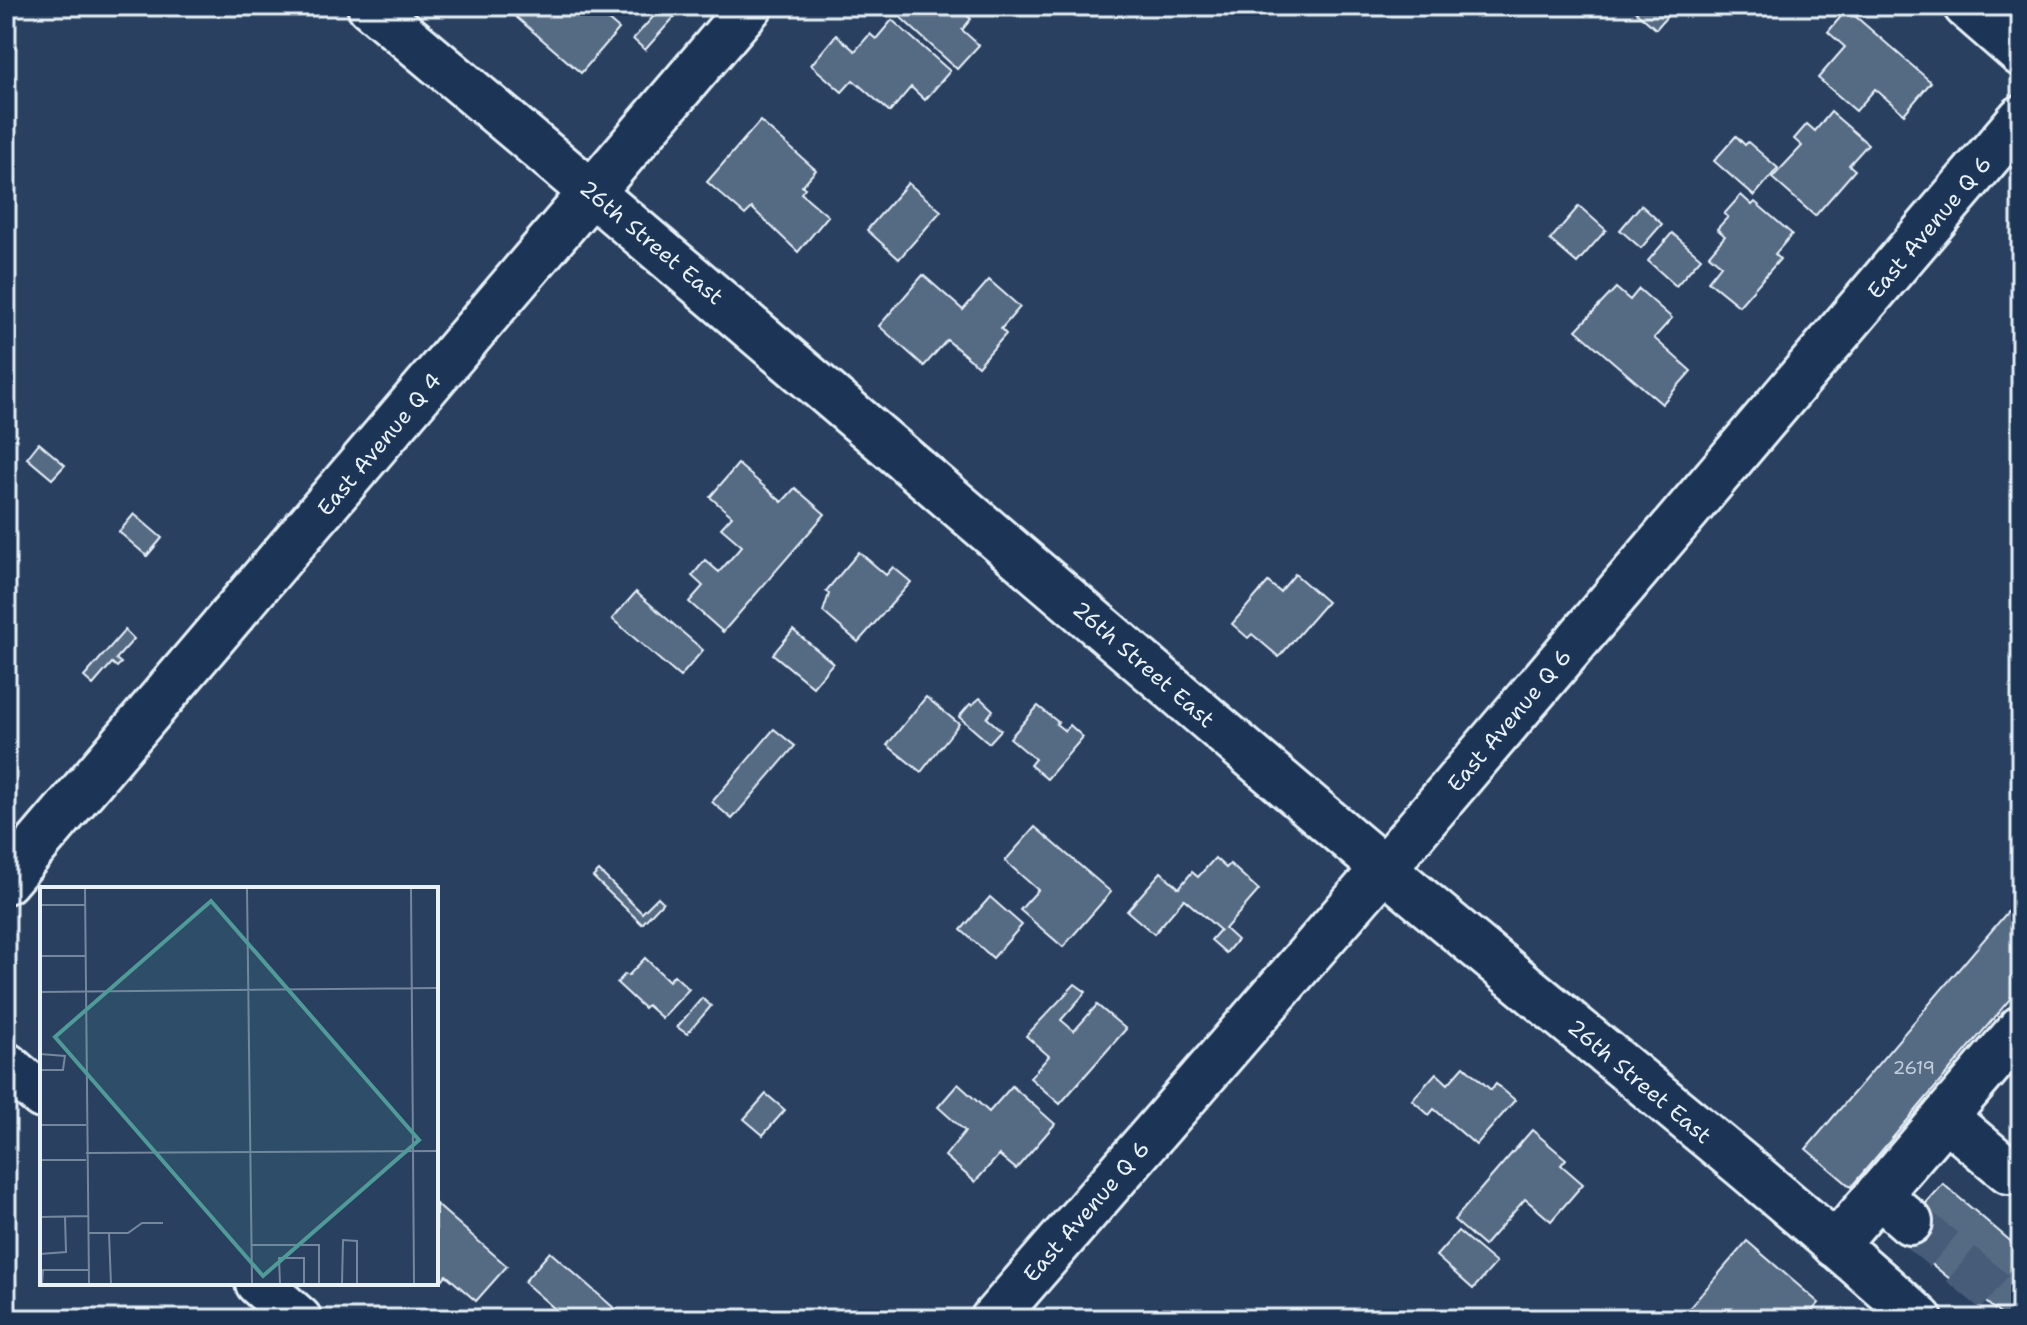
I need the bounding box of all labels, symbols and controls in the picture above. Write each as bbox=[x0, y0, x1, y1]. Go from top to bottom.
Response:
street label: East Avenue Q 6 bbox=[1861, 150, 1998, 305]
street label: 26th Street East bbox=[574, 174, 730, 311]
street label: East Avenue Q 4 bbox=[311, 367, 448, 522]
street label: 26th Street East bbox=[1067, 595, 1221, 734]
street label: East Avenue Q 6 bbox=[1441, 643, 1578, 798]
inset map bbox=[40, 887, 438, 1285]
street label: 26th Street East bbox=[1562, 1013, 1718, 1150]
house number: 2619 bbox=[1893, 1056, 1935, 1080]
street label: East Avenue Q 6 bbox=[1017, 1134, 1156, 1288]

